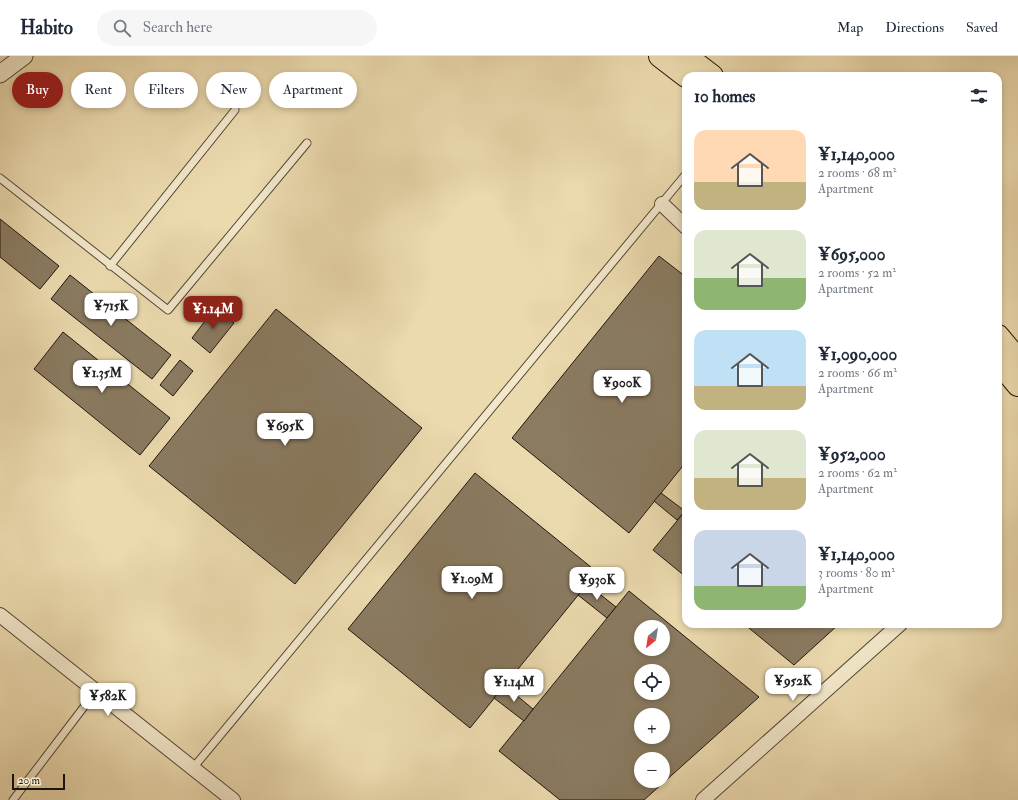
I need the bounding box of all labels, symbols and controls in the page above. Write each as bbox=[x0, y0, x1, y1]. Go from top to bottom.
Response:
search box bbox=[97, 10, 377, 46]
text: Habito bbox=[20, 16, 73, 40]
icon: search bbox=[111, 17, 133, 39]
text: Search here bbox=[143, 18, 212, 37]
text: Map bbox=[837, 19, 863, 36]
text: Directions bbox=[885, 19, 944, 36]
text: Saved bbox=[966, 19, 998, 36]
chip: Buy bbox=[12, 72, 63, 108]
chip: Rent bbox=[71, 72, 126, 108]
chip: Filters bbox=[134, 72, 198, 108]
chip: New bbox=[206, 72, 261, 108]
chip: Apartment bbox=[269, 72, 357, 108]
icon: filters bbox=[968, 85, 990, 107]
text: 10 homes bbox=[694, 86, 755, 107]
text: ¥1,140,000 bbox=[818, 144, 895, 165]
icon: home bbox=[726, 146, 774, 194]
text: 2 rooms · 68 m² bbox=[818, 165, 896, 181]
text: Apartment bbox=[818, 181, 874, 197]
text: ¥695,000 bbox=[818, 244, 885, 265]
icon: home bbox=[726, 246, 774, 294]
text: 2 rooms · 52 m² bbox=[818, 265, 896, 281]
text: Apartment bbox=[818, 281, 874, 297]
pin: ¥715K bbox=[83, 293, 139, 327]
pin: ¥1.14M bbox=[180, 296, 246, 330]
text: ¥715K bbox=[93, 298, 129, 314]
text: ¥1.14M bbox=[192, 301, 234, 317]
text: ¥1,090,000 bbox=[818, 344, 897, 365]
icon: home bbox=[726, 346, 774, 394]
pin: ¥1.35M bbox=[69, 360, 135, 394]
text: ¥1.35M bbox=[82, 365, 122, 381]
text: 2 rooms · 66 m² bbox=[818, 365, 897, 381]
pin: ¥900K bbox=[594, 370, 650, 404]
text: ¥900K bbox=[603, 375, 641, 391]
text: Apartment bbox=[818, 381, 874, 397]
pin: ¥695K bbox=[257, 413, 313, 447]
text: ¥695K bbox=[266, 418, 304, 434]
text: ¥952,000 bbox=[818, 444, 886, 465]
icon: home bbox=[726, 446, 774, 494]
text: 2 rooms · 62 m² bbox=[818, 465, 897, 481]
text: Apartment bbox=[818, 481, 874, 497]
text: ¥1,140,000 bbox=[818, 544, 895, 565]
icon: home bbox=[726, 546, 774, 594]
text: 3 rooms · 80 m² bbox=[818, 565, 895, 581]
pin: ¥1.09M bbox=[439, 566, 505, 600]
pin: ¥930K bbox=[569, 567, 625, 601]
text: ¥1.09M bbox=[451, 571, 493, 587]
text: ¥930K bbox=[578, 572, 616, 588]
text: Apartment bbox=[818, 581, 874, 597]
north arrow bbox=[634, 620, 670, 656]
map controls bbox=[634, 620, 670, 788]
button: locate bbox=[634, 664, 670, 700]
pin: ¥952K bbox=[765, 668, 821, 702]
pin: ¥1.14M bbox=[481, 669, 547, 703]
text: ¥952K bbox=[774, 673, 812, 689]
text: ¥1.14M bbox=[493, 674, 535, 690]
pin: ¥582K bbox=[80, 683, 136, 717]
text: ¥582K bbox=[89, 688, 127, 704]
button: + bbox=[634, 708, 670, 744]
button: − bbox=[634, 752, 670, 788]
scale bar bbox=[12, 772, 65, 791]
text: 20 m bbox=[18, 774, 40, 787]

